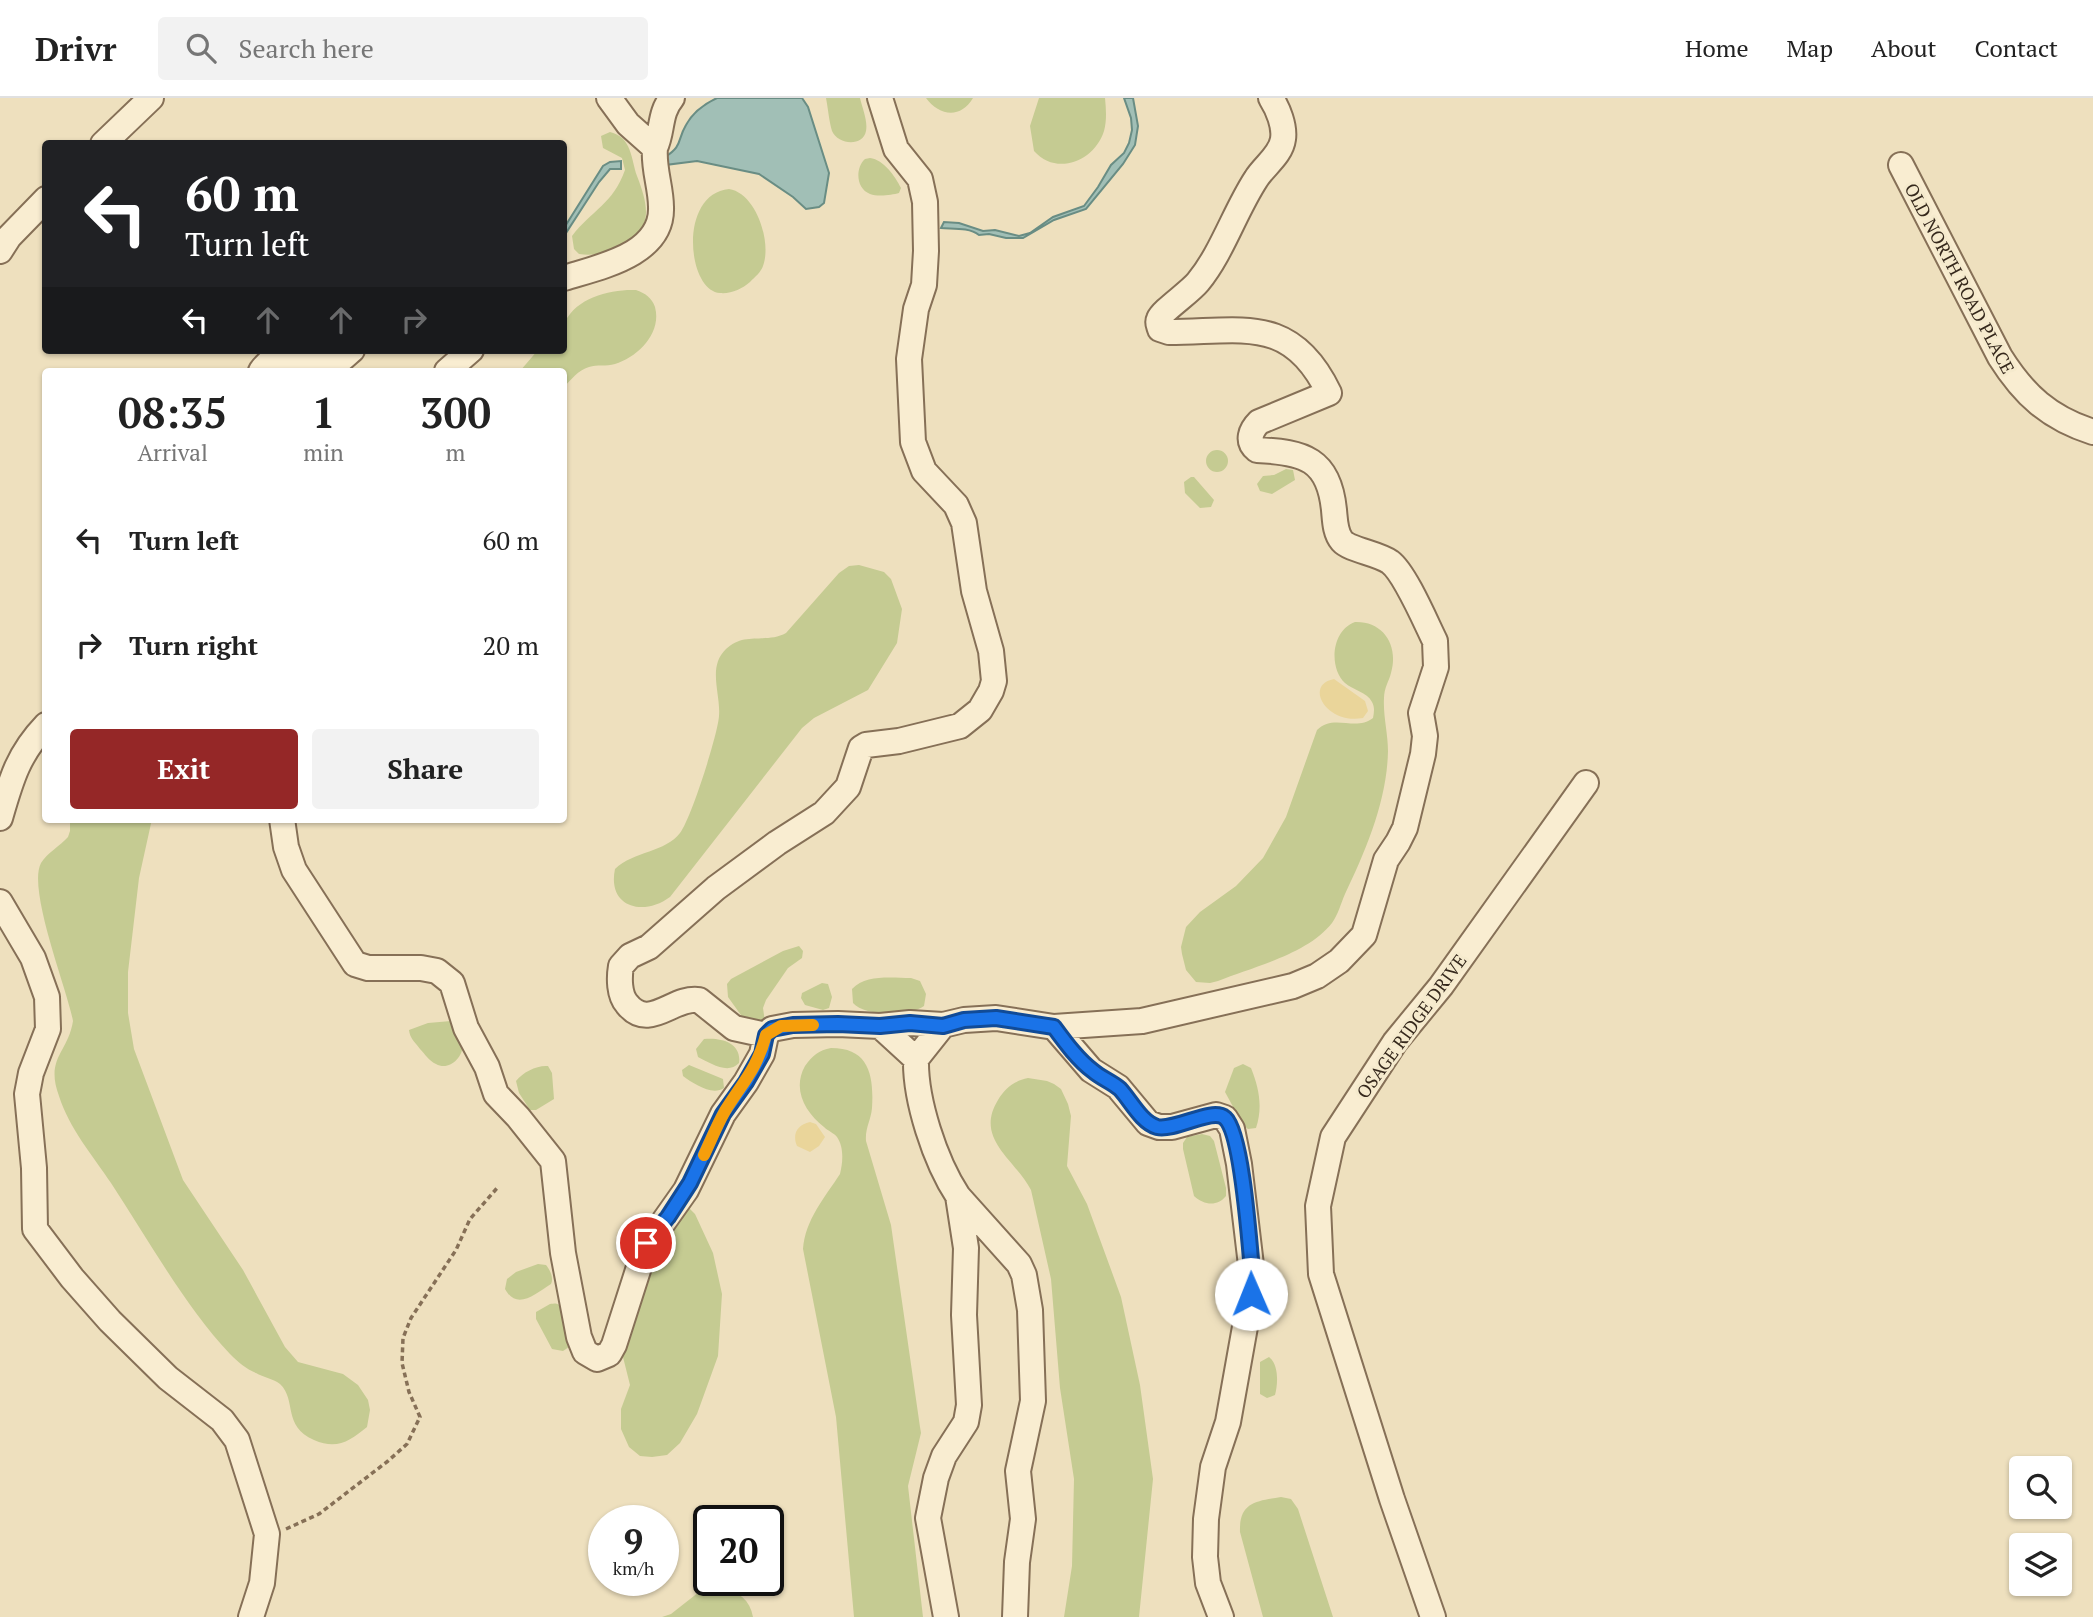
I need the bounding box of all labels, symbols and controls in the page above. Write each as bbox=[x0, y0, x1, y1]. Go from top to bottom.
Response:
search box bbox=[158, 17, 648, 80]
text: Drivr bbox=[35, 27, 116, 70]
icon: search bbox=[182, 29, 220, 67]
text: Search here bbox=[238, 31, 374, 65]
text: Home bbox=[1685, 32, 1749, 64]
text: Map bbox=[1787, 32, 1833, 64]
text: About bbox=[1871, 32, 1937, 64]
text: Contact bbox=[1975, 32, 2058, 64]
text: 60 m bbox=[185, 160, 299, 225]
icon: left bbox=[70, 168, 161, 259]
street label: OLD NORTH ROAD PLACE bbox=[1899, 178, 2021, 378]
text: Turn left bbox=[185, 223, 309, 265]
icon: left bbox=[176, 301, 214, 339]
icon: ahead bbox=[249, 301, 287, 339]
icon: ahead bbox=[322, 301, 360, 339]
icon: right bbox=[395, 301, 433, 339]
text: 08:35 bbox=[118, 384, 227, 440]
text: 1 bbox=[312, 384, 335, 440]
text: 300 bbox=[420, 384, 491, 440]
text: Arrival bbox=[137, 437, 208, 468]
text: min bbox=[303, 437, 344, 468]
text: m bbox=[445, 437, 465, 468]
icon: left bbox=[70, 521, 108, 559]
text: Turn left bbox=[129, 523, 239, 557]
text: 60 m bbox=[483, 523, 539, 557]
icon: right bbox=[70, 626, 108, 664]
text: Turn right bbox=[129, 628, 258, 662]
text: 20 m bbox=[483, 628, 539, 662]
button: Exit bbox=[70, 729, 298, 809]
button: Share bbox=[312, 729, 539, 809]
street label: OSAGE RIDGE DRIVE bbox=[1351, 949, 1471, 1103]
pin bbox=[616, 1213, 676, 1273]
icon: arrive bbox=[627, 1224, 665, 1262]
position arrow bbox=[1214, 1257, 1288, 1331]
map controls bbox=[2009, 1456, 2072, 1596]
button: search bbox=[2009, 1456, 2072, 1519]
speed limit sign: 20 bbox=[693, 1505, 784, 1596]
text: 9 bbox=[624, 1518, 643, 1564]
button: layers bbox=[2009, 1533, 2072, 1596]
text: km/h bbox=[613, 1556, 654, 1580]

